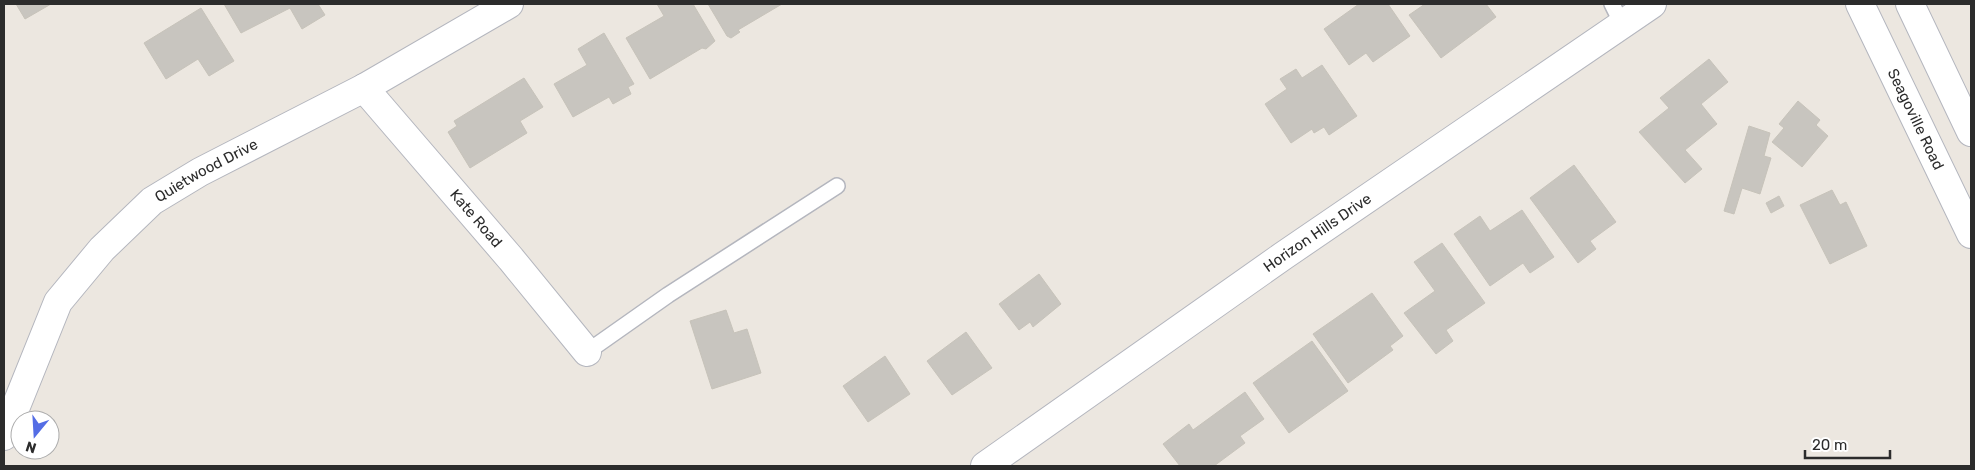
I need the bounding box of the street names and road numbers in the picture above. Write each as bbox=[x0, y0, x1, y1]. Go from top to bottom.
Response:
street label: Seagoville Road bbox=[1884, 66, 1948, 173]
street label: Quietwood Drive bbox=[152, 135, 261, 206]
street label: Kate Road bbox=[446, 186, 506, 251]
street label: Horizon Hills Drive bbox=[1260, 189, 1375, 276]

